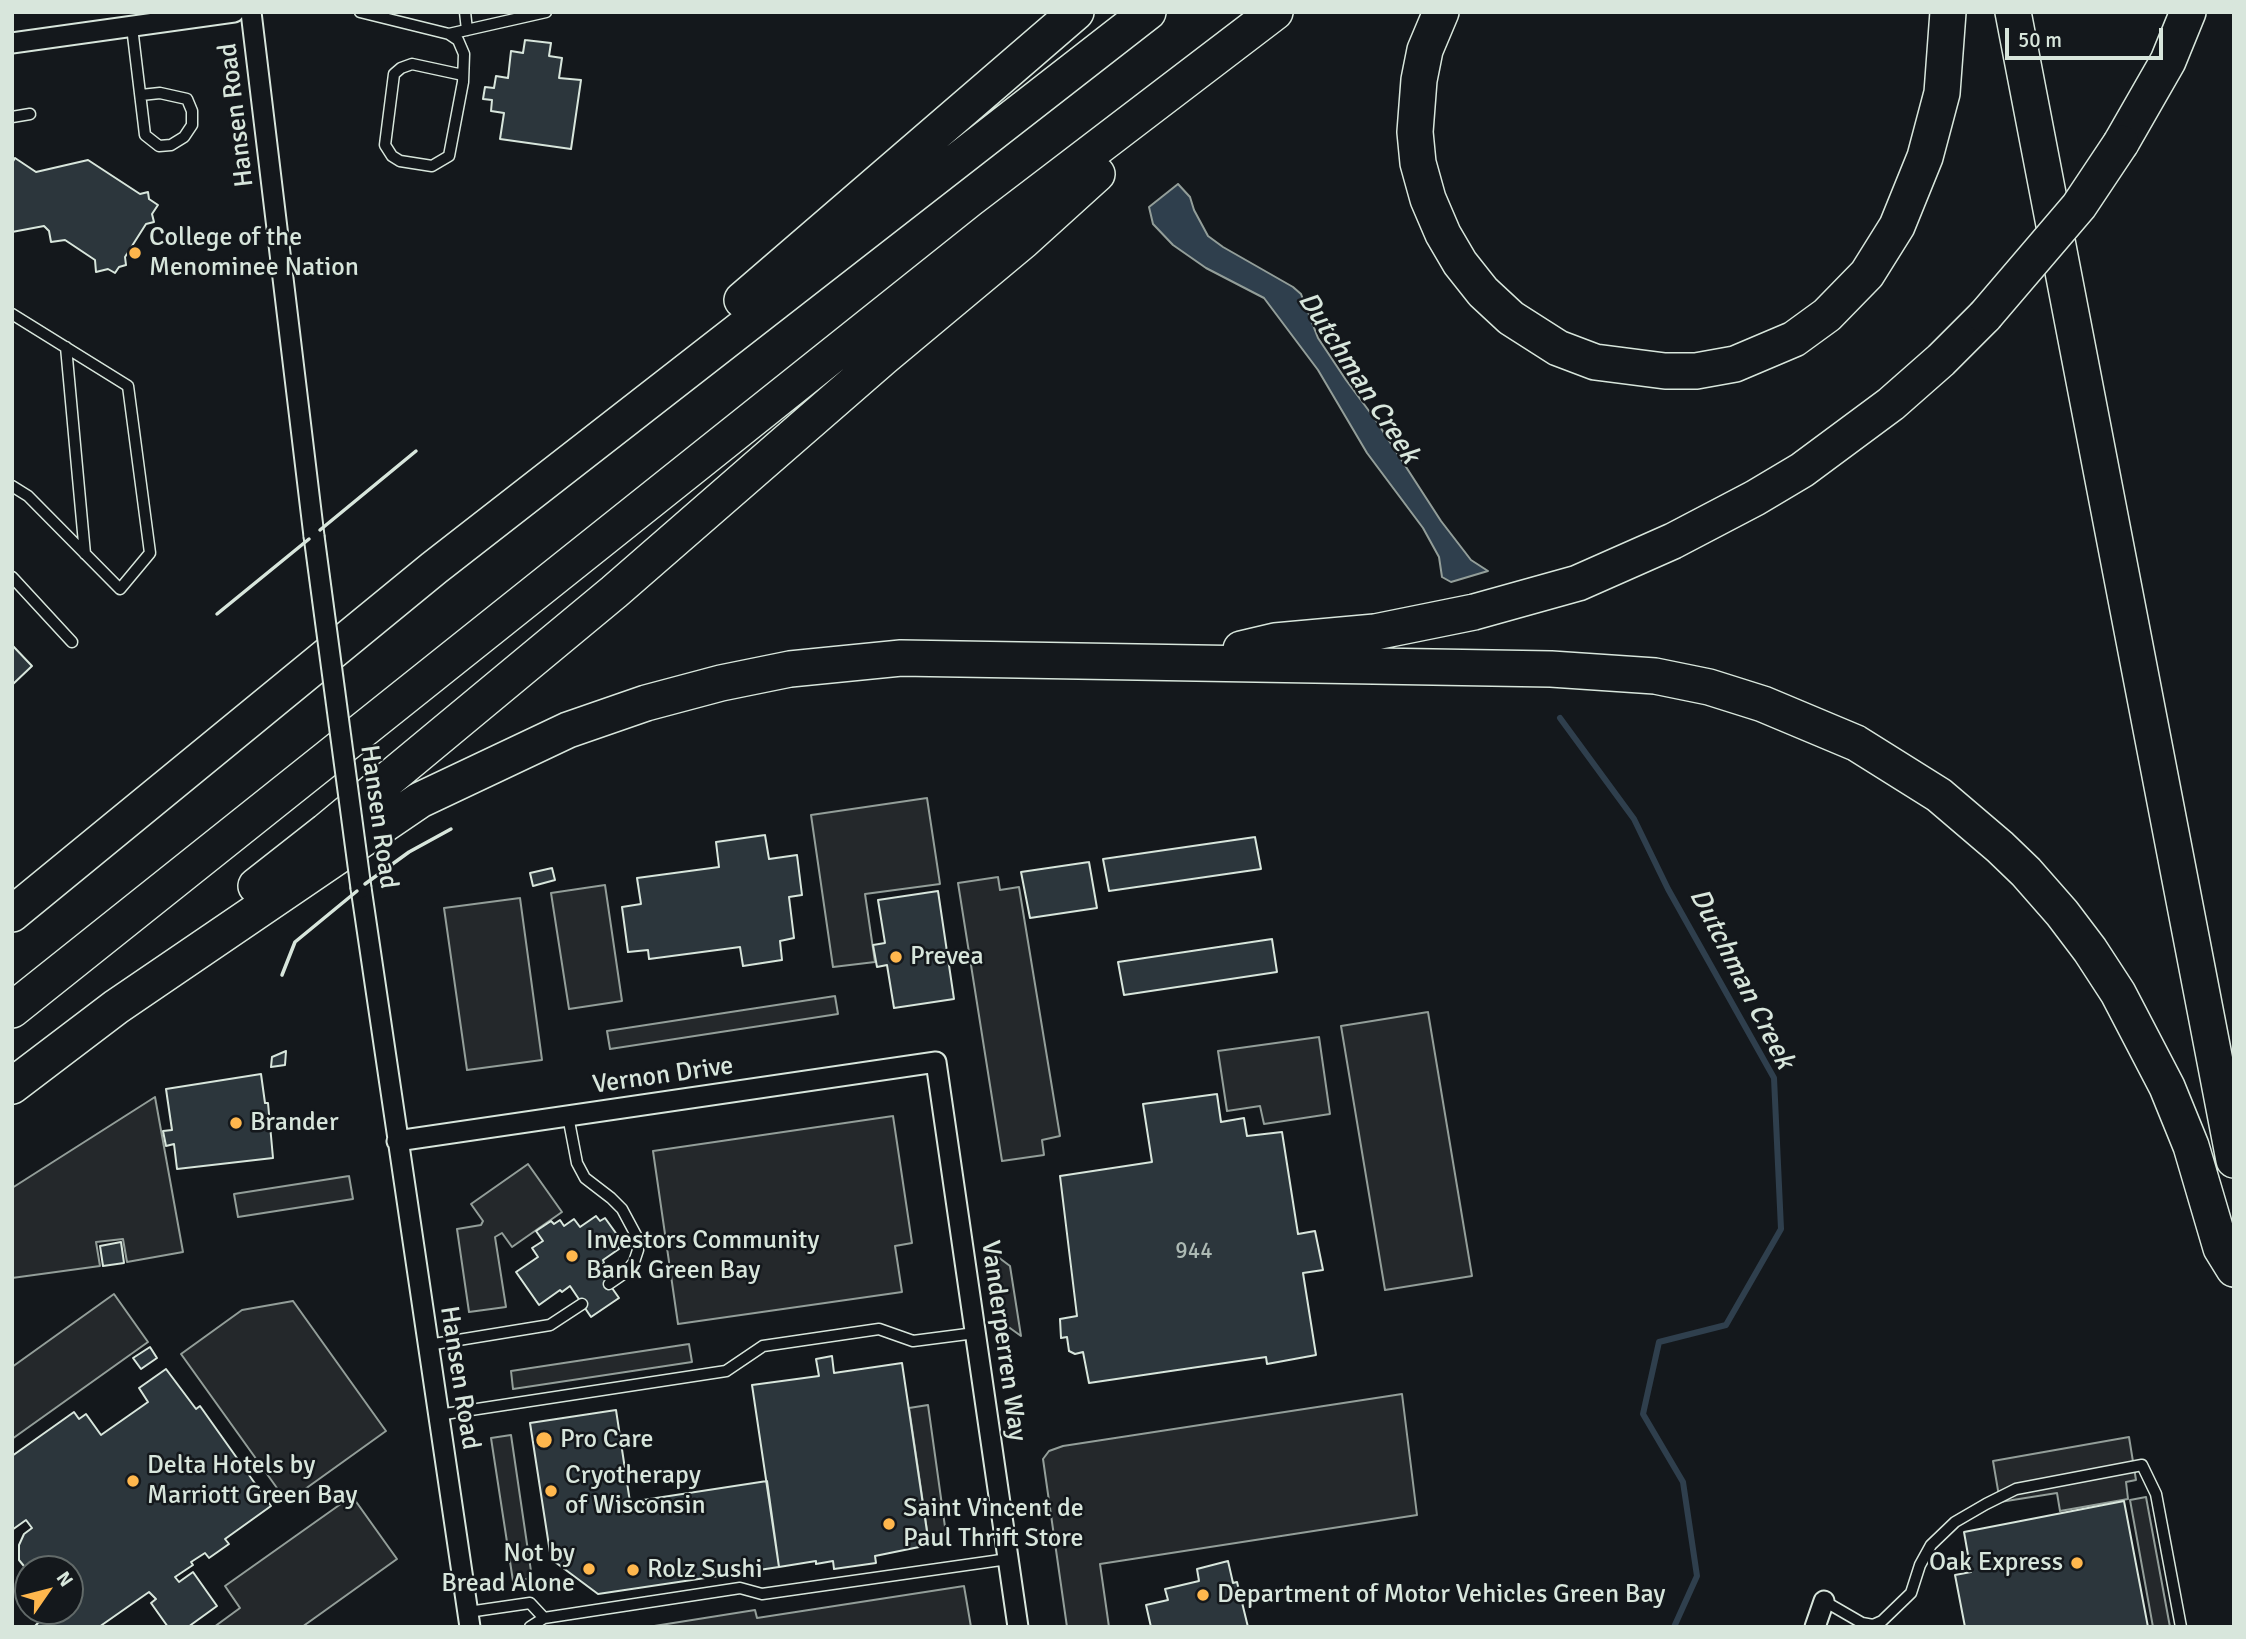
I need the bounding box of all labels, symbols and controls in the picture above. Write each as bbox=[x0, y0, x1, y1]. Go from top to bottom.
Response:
scale bar bbox=[2008, 14, 2166, 58]
text: 50 m bbox=[2018, 27, 2062, 53]
street label: Hansen Road bbox=[213, 41, 261, 189]
place label: College of the Menominee Nation bbox=[149, 222, 359, 284]
marker: College of the Menominee Nation bbox=[127, 245, 143, 261]
water label: Dutchman Creek bbox=[1290, 286, 1426, 470]
street label: Hansen Road bbox=[352, 743, 404, 891]
water label: Dutchman Creek bbox=[1681, 883, 1801, 1075]
place label: Prevea bbox=[910, 941, 984, 973]
marker: Prevea bbox=[888, 949, 904, 965]
street label: Vernon Drive bbox=[591, 1051, 735, 1101]
place label: Brander bbox=[250, 1107, 338, 1139]
marker: Brander bbox=[228, 1115, 244, 1131]
place label: Investors Community Bank Green Bay bbox=[586, 1225, 820, 1286]
house number: 944 bbox=[1175, 1238, 1213, 1266]
street label: Vanderperren Way bbox=[973, 1239, 1033, 1443]
marker: Investors Community Bank Green Bay bbox=[564, 1248, 580, 1264]
street label: Hansen Road bbox=[432, 1304, 486, 1452]
place label: Pro Care bbox=[560, 1424, 653, 1456]
marker: Pro Care bbox=[534, 1430, 554, 1450]
place label: Delta Hotels by Marriott Green Bay bbox=[147, 1450, 357, 1512]
place label: Cryotherapy of Wisconsin bbox=[565, 1460, 706, 1522]
marker: Delta Hotels by Marriott Green Bay bbox=[125, 1473, 141, 1489]
marker: Cryotherapy of Wisconsin bbox=[543, 1483, 559, 1499]
place label: Saint Vincent de Paul Thrift Store bbox=[903, 1493, 1084, 1554]
marker: Saint Vincent de Paul Thrift Store bbox=[881, 1516, 897, 1532]
place label: Not by Bread Alone bbox=[441, 1538, 575, 1600]
place label: Oak Express bbox=[1929, 1547, 2063, 1579]
place label: Rolz Sushi bbox=[647, 1554, 762, 1586]
north arrow bbox=[14, 1555, 84, 1625]
marker: Oak Express bbox=[2069, 1555, 2085, 1571]
marker: Not by Bread Alone bbox=[581, 1561, 597, 1577]
marker: Rolz Sushi bbox=[625, 1562, 641, 1578]
text: N bbox=[51, 1567, 78, 1591]
place label: Department of Motor Vehicles Green Bay bbox=[1217, 1579, 1666, 1611]
marker: Department of Motor Vehicles Green Bay bbox=[1195, 1587, 1211, 1603]

